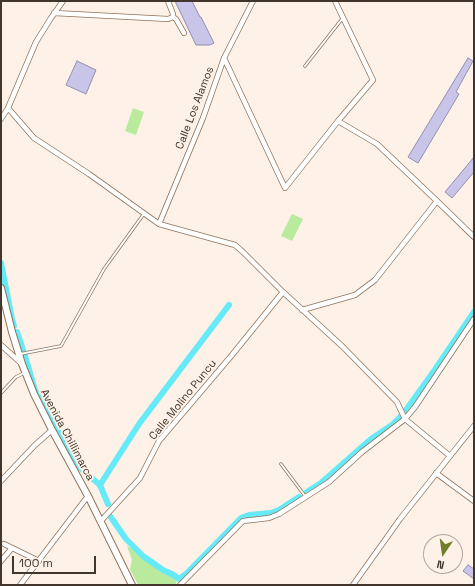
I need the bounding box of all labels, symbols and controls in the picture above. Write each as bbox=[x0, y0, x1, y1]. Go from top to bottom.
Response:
street label: Calle Los Alamos bbox=[173, 65, 217, 151]
street label: Calle Molino Puncu bbox=[147, 357, 219, 443]
street label: Avenida Chillimarca bbox=[37, 387, 97, 483]
north arrow bbox=[423, 534, 463, 574]
scale bar bbox=[14, 548, 98, 574]
text: 100 m bbox=[19, 555, 53, 571]
text: N bbox=[435, 557, 446, 572]

